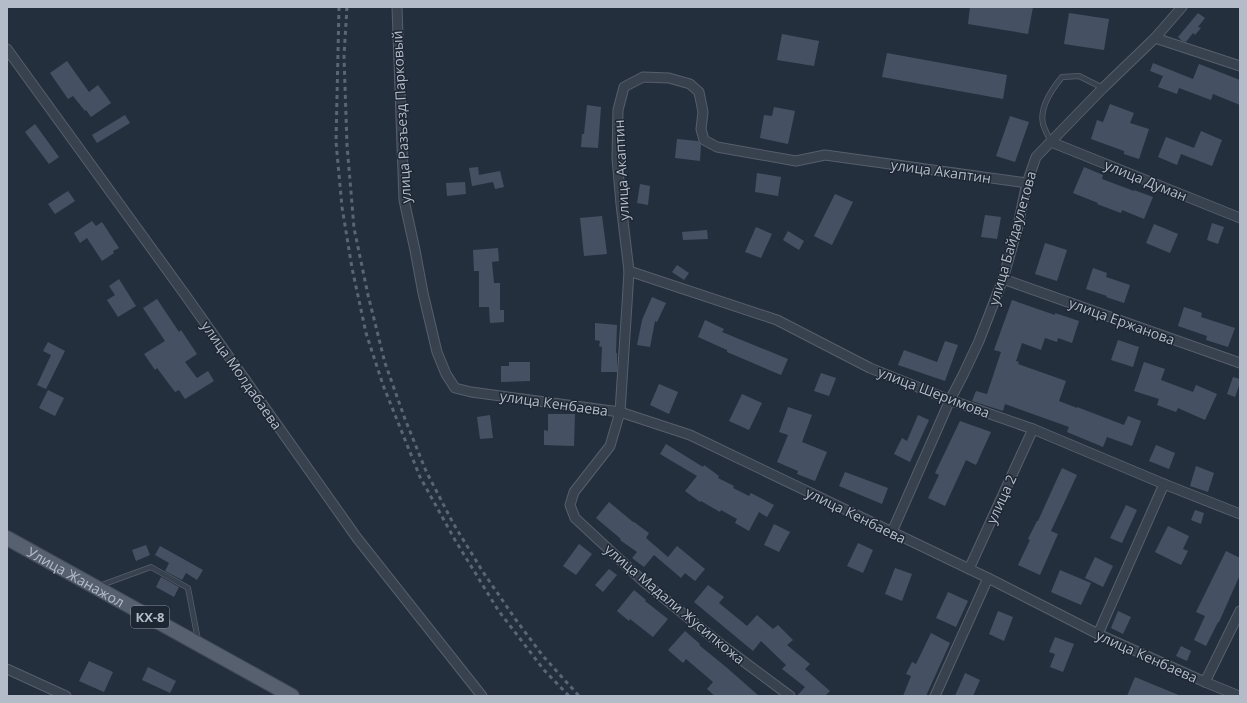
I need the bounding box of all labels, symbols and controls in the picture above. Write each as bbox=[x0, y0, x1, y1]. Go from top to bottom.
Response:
street label: улица Разъезд Парковый bbox=[387, 30, 415, 204]
street label: улица Акаптин bbox=[609, 119, 633, 221]
street label: улица Акаптин bbox=[890, 155, 992, 187]
street label: улица Думан bbox=[1102, 155, 1190, 205]
street label: улица Байдаулетова bbox=[984, 169, 1040, 307]
street label: улица Ержанова bbox=[1066, 293, 1178, 349]
street label: улица Молдабаева bbox=[197, 317, 287, 433]
street label: улица Шеримова bbox=[875, 362, 993, 422]
street label: улица Кенбаева bbox=[499, 386, 609, 420]
street label: улица 2 bbox=[981, 471, 1021, 527]
street label: улица Кенбаева bbox=[803, 483, 909, 547]
street label: улица Мадали Жусипкожа bbox=[601, 540, 749, 668]
street label: Улица Жанажол bbox=[24, 542, 128, 611]
road number: КХ-8 bbox=[131, 606, 169, 628]
street label: улица Кенбаева bbox=[1093, 625, 1201, 687]

